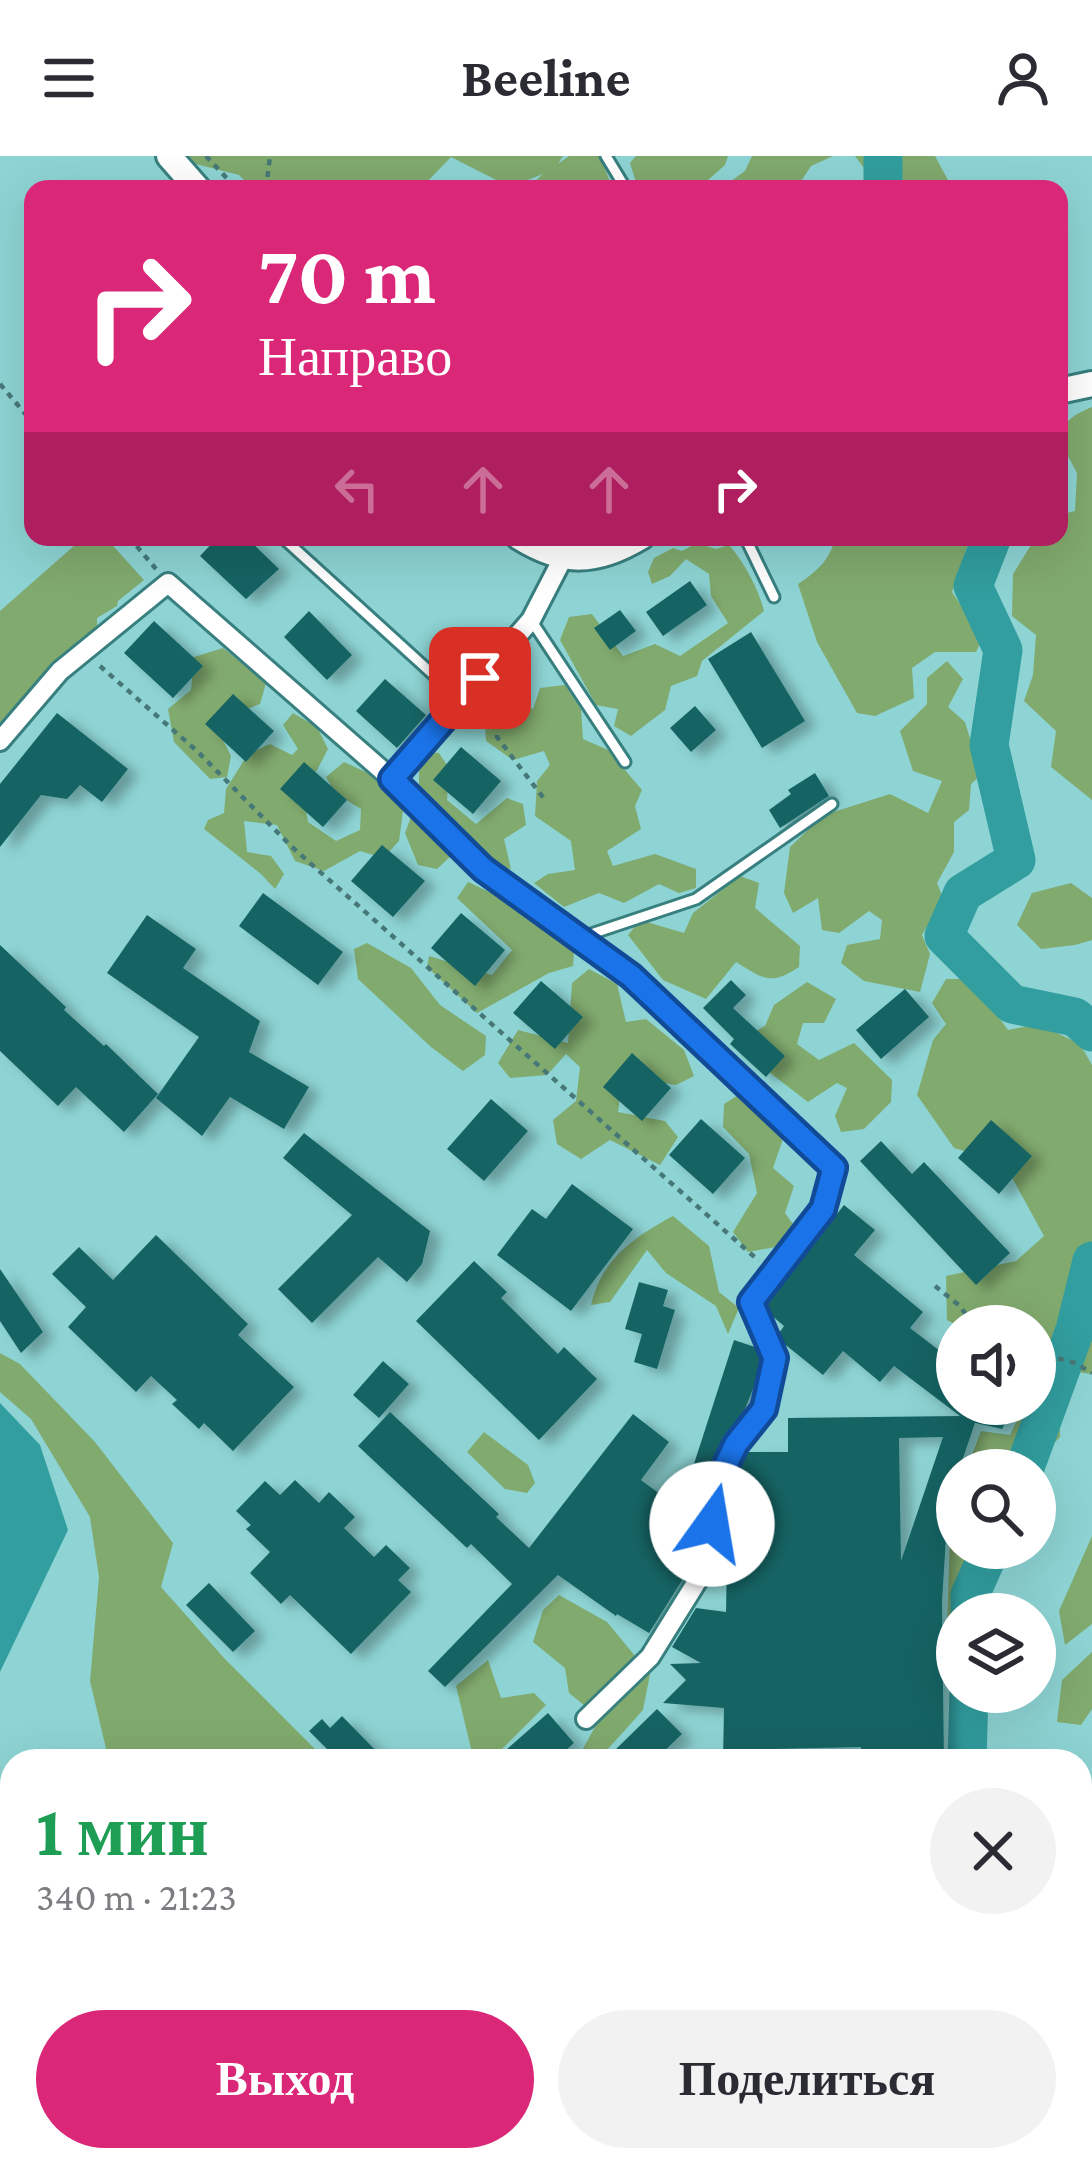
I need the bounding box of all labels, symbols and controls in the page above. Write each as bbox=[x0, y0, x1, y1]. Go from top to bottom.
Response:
icon: menu bbox=[36, 45, 102, 111]
icon: person bbox=[990, 45, 1056, 111]
text: Beeline bbox=[461, 48, 631, 108]
icon: right bbox=[60, 228, 216, 384]
text: 70 m bbox=[258, 228, 436, 321]
text: Направо bbox=[258, 327, 452, 387]
icon: left bbox=[324, 456, 390, 522]
icon: ahead bbox=[450, 456, 516, 522]
icon: ahead bbox=[576, 456, 642, 522]
icon: right bbox=[702, 456, 768, 522]
pin bbox=[429, 627, 531, 729]
icon: arrive bbox=[447, 645, 513, 711]
map controls bbox=[936, 1305, 1056, 1713]
button: sound bbox=[936, 1305, 1056, 1425]
button: search bbox=[936, 1449, 1056, 1569]
position arrow bbox=[649, 1461, 775, 1587]
button: layers bbox=[936, 1593, 1056, 1713]
button: close bbox=[930, 1788, 1056, 1914]
text: 1 мин bbox=[36, 1790, 209, 1870]
text: 340 m · 21:23 bbox=[36, 1875, 237, 1918]
button: Выход bbox=[36, 2010, 534, 2148]
button: Поделиться bbox=[558, 2010, 1056, 2148]

